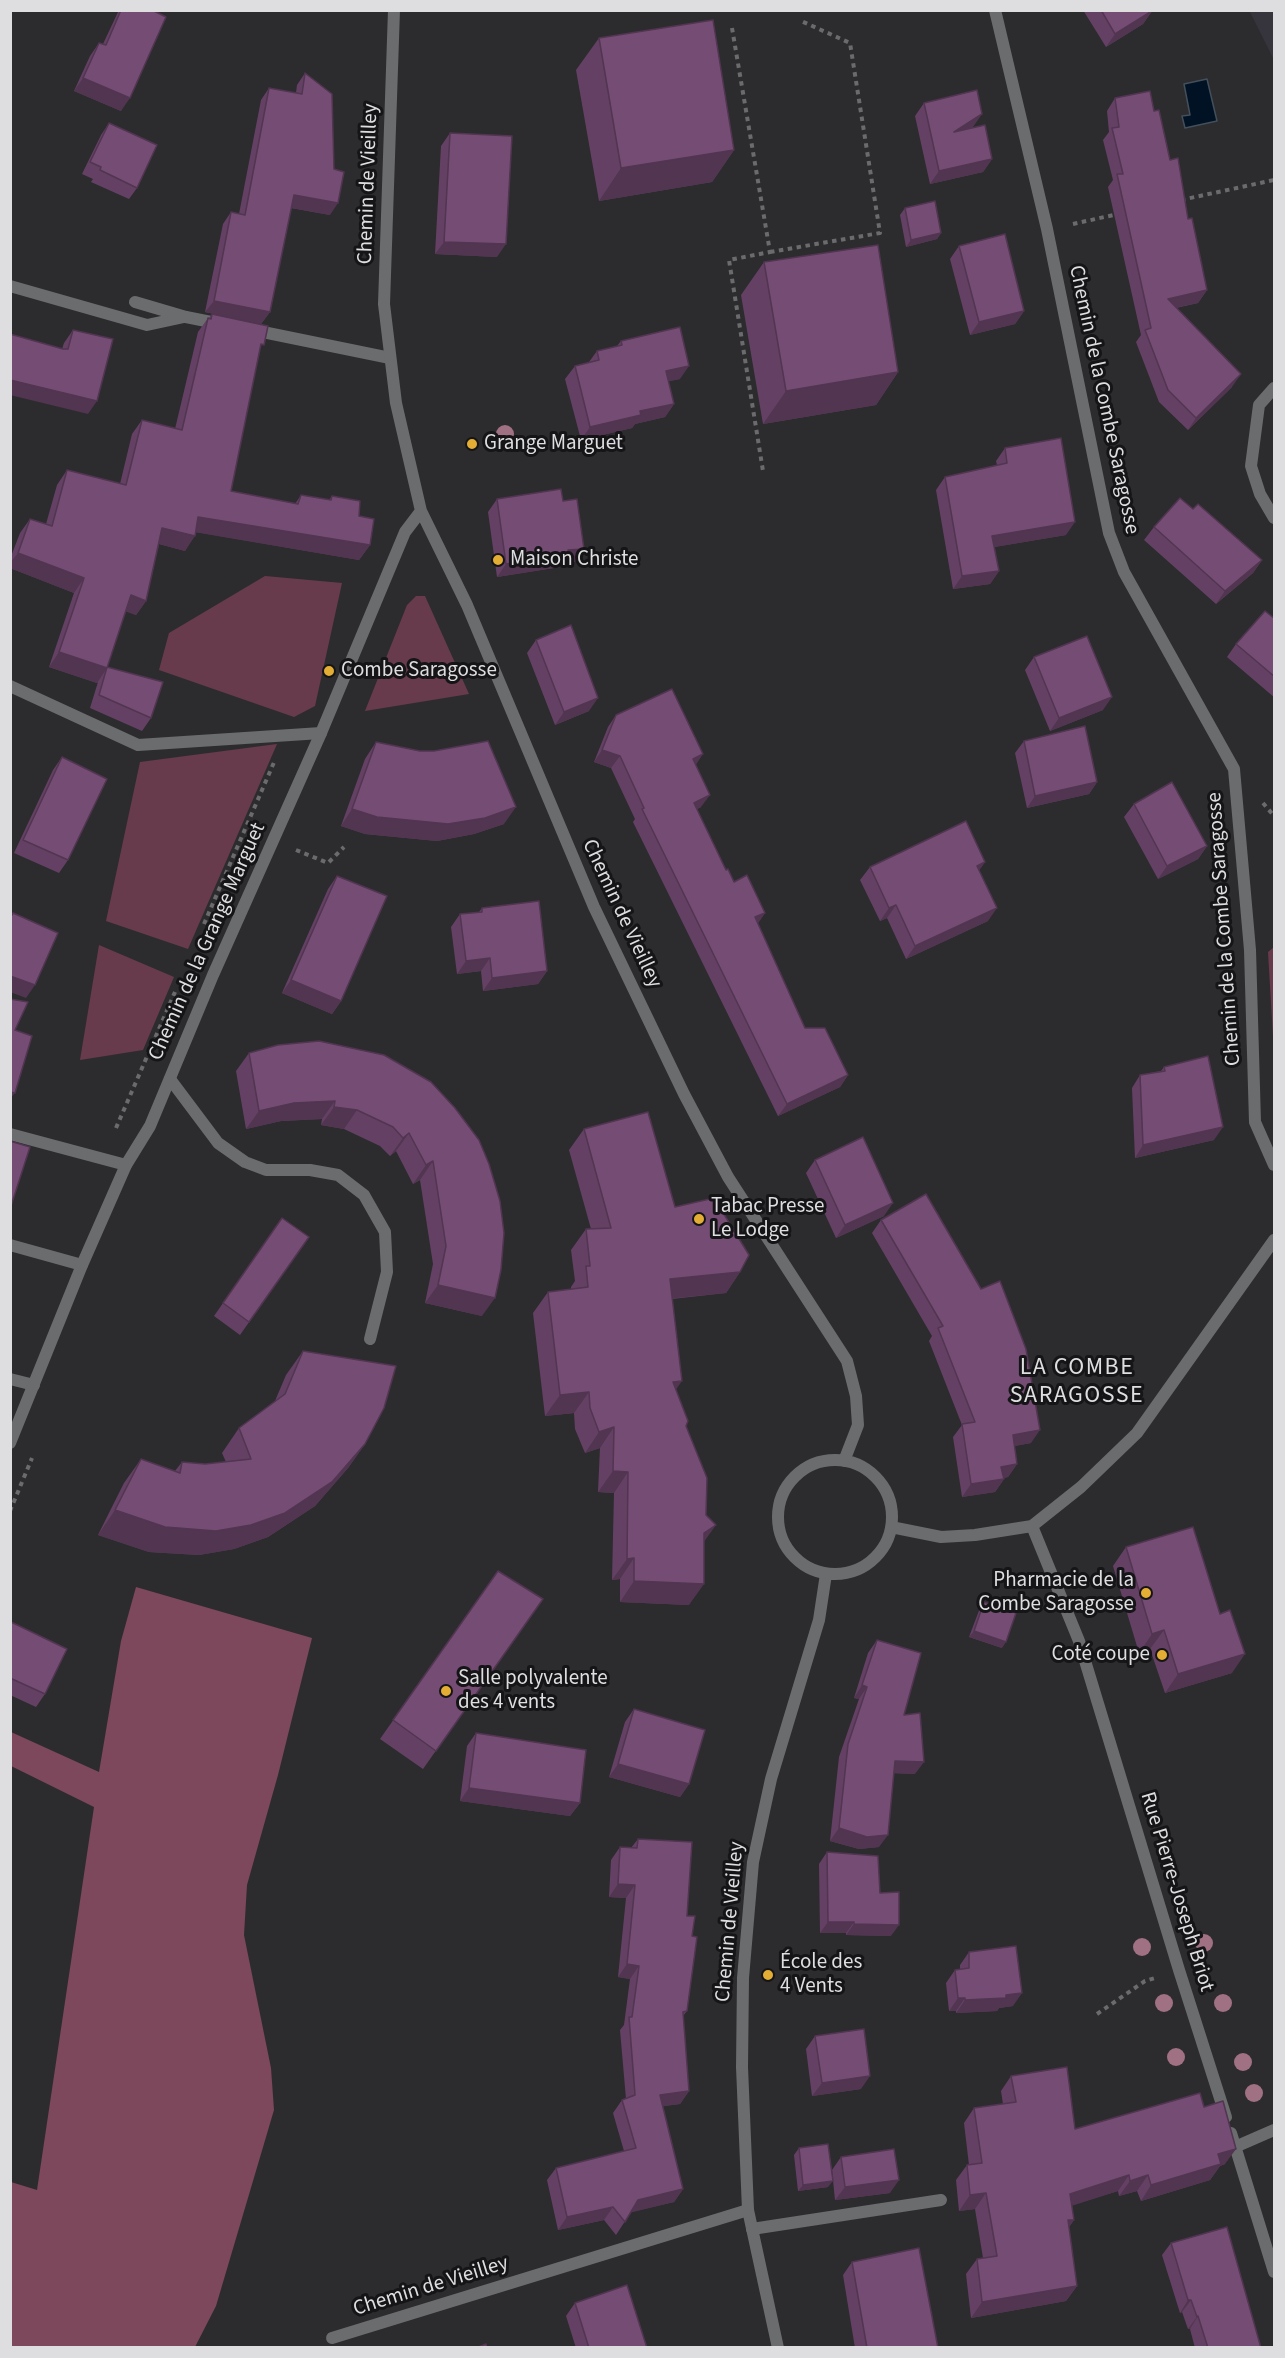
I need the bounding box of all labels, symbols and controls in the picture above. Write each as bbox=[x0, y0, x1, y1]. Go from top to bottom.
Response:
street label: Chemin de Vieilley bbox=[354, 103, 384, 265]
street label: Chemin de la Combe Saragosse bbox=[1062, 263, 1144, 537]
place label: Grange Marguet bbox=[484, 431, 623, 457]
marker: Grange Marguet bbox=[465, 437, 479, 451]
place label: Maison Christe bbox=[510, 547, 638, 573]
marker: Maison Christe bbox=[491, 553, 505, 567]
place label: Combe Saragosse bbox=[341, 658, 497, 684]
marker: Combe Saragosse bbox=[322, 664, 336, 678]
street label: Chemin de la Combe Saragosse bbox=[1203, 791, 1247, 1067]
street label: Chemin de la Grange Marguet bbox=[144, 819, 272, 1065]
street label: Chemin de Vieilley bbox=[576, 836, 666, 992]
place label: Tabac Presse Le Lodge bbox=[711, 1194, 824, 1244]
marker: Tabac Presse Le Lodge bbox=[692, 1212, 706, 1226]
district label: LA COMBE SARAGOSSE bbox=[1010, 1355, 1144, 1411]
place label: Pharmacie de la Combe Saragosse bbox=[978, 1568, 1134, 1618]
marker: Pharmacie de la Combe Saragosse bbox=[1139, 1586, 1153, 1600]
place label: Coté coupe bbox=[1052, 1642, 1150, 1668]
marker: Coté coupe bbox=[1155, 1648, 1169, 1662]
place label: Salle polyvalente des 4 vents bbox=[458, 1666, 608, 1716]
marker: Salle polyvalente des 4 vents bbox=[439, 1684, 453, 1698]
street label: Rue Pierre-Joseph Briot bbox=[1134, 1789, 1218, 1995]
street label: Chemin de Vieilley bbox=[711, 1841, 751, 2003]
place label: École des 4 Vents bbox=[780, 1950, 862, 2000]
marker: École des 4 Vents bbox=[761, 1968, 775, 1982]
street label: Chemin de Vieilley bbox=[350, 2251, 512, 2323]

